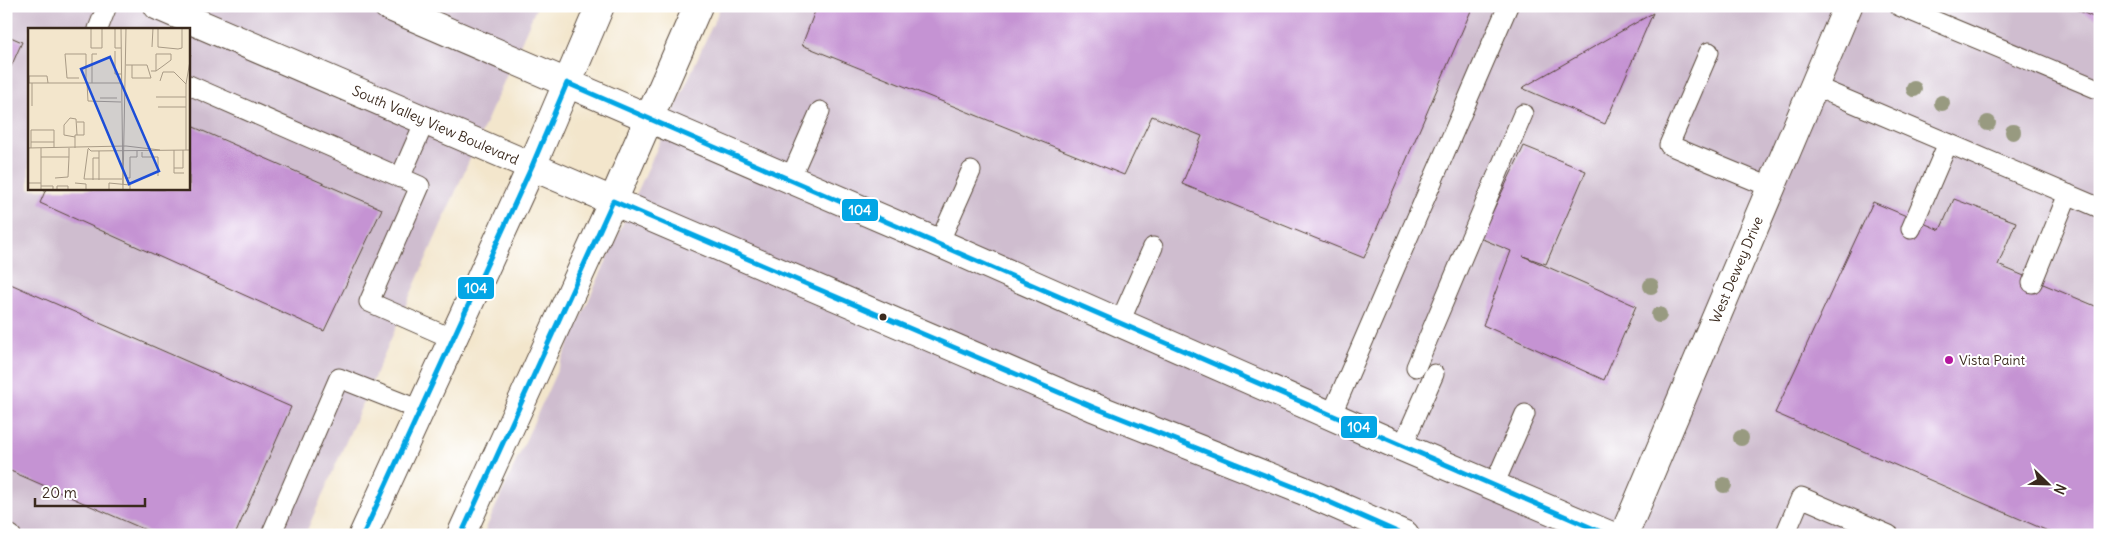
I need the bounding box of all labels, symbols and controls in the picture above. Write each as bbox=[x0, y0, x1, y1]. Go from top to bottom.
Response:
inset map bbox=[28, 28, 190, 190]
street label: South Valley View Boulevard bbox=[349, 81, 522, 169]
line badge: 104 bbox=[841, 198, 879, 222]
text: 104 bbox=[849, 201, 871, 219]
street label: West Dewey Drive bbox=[1706, 213, 1767, 326]
line badge: 104 bbox=[457, 276, 495, 300]
text: 104 bbox=[465, 279, 487, 297]
unlabelled marker bbox=[878, 312, 888, 322]
place label: Vista Paint bbox=[1959, 351, 2025, 369]
marker: Vista Paint bbox=[1943, 354, 1955, 366]
line badge: 104 bbox=[1340, 415, 1378, 439]
text: 104 bbox=[1348, 418, 1370, 436]
north arrow bbox=[2024, 458, 2074, 508]
scale bar bbox=[35, 476, 145, 508]
text: N bbox=[2050, 481, 2070, 497]
text: 20 m bbox=[42, 483, 77, 502]

